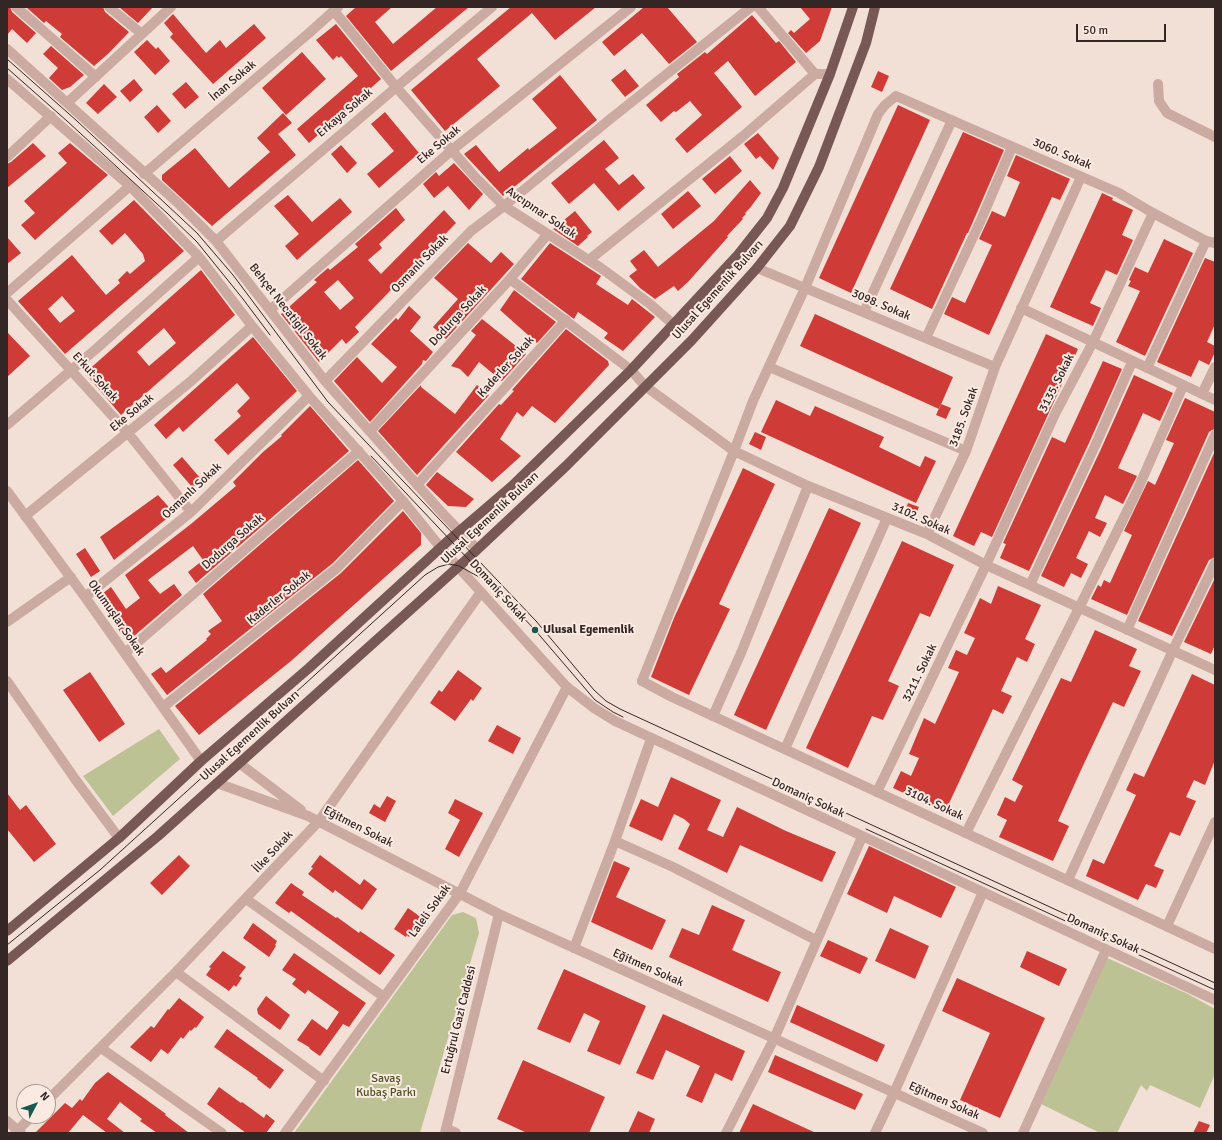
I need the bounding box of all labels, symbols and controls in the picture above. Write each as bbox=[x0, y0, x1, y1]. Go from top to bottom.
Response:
scale bar bbox=[1078, 16, 1168, 42]
text: 50 m bbox=[1083, 23, 1108, 38]
street label: İnan Sokak bbox=[207, 57, 259, 105]
street label: Erkaya Sokak bbox=[314, 86, 376, 140]
street label: Eke Sokak bbox=[414, 123, 464, 167]
street label: 3060. Sokak bbox=[1030, 135, 1094, 173]
street label: Avcıpınar Sokak bbox=[503, 184, 579, 242]
street label: Osmanlı Sokak bbox=[389, 232, 451, 296]
street label: Ulusal Egemenlik Bulvarı bbox=[670, 237, 766, 343]
street label: Behçet Necatigil Sokak bbox=[246, 261, 330, 363]
street label: Dodurga Sokak bbox=[426, 283, 490, 349]
street label: 3098. Sokak bbox=[849, 286, 913, 324]
street label: Kaderler Sokak bbox=[475, 333, 537, 401]
street label: Erkut Sokak bbox=[69, 349, 121, 405]
street label: 3135. Sokak bbox=[1036, 352, 1078, 414]
street label: 3185. Sokak bbox=[947, 385, 981, 449]
street label: Eke Sokak bbox=[107, 391, 157, 435]
street label: Osmanlı Sokak bbox=[159, 460, 225, 522]
street label: Ulusal Egemenlik Bulvarı bbox=[438, 469, 542, 567]
street label: 3102. Sokak bbox=[889, 500, 953, 538]
street label: Dodurga Sokak bbox=[199, 511, 267, 573]
street label: Domaniç Sokak bbox=[466, 557, 530, 625]
street label: Kaderler Sokak bbox=[244, 568, 314, 628]
street label: Okumuşlar Sokak bbox=[84, 577, 148, 659]
place label: Ulusal Egemenlik bbox=[543, 623, 634, 637]
marker: Ulusal Egemenlik bbox=[530, 625, 540, 635]
street label: 3211. Sokak bbox=[900, 642, 940, 704]
street label: Ulusal Egemenlik Bulvarı bbox=[197, 688, 303, 784]
street label: Domaniç Sokak bbox=[769, 775, 847, 821]
street label: 3104. Sokak bbox=[903, 784, 965, 824]
street label: Eğitmen Sokak bbox=[321, 803, 395, 851]
street label: İlke Sokak bbox=[250, 828, 296, 876]
street label: Laleli Sokak bbox=[406, 882, 454, 940]
street label: Domaniç Sokak bbox=[1064, 911, 1142, 957]
street label: Eğitmen Sokak bbox=[610, 946, 686, 990]
street label: Ertuğrul Gazi Caddesi bbox=[439, 964, 479, 1076]
park label: Savaş Kubaş Parkı bbox=[356, 1072, 416, 1100]
street label: Eğitmen Sokak bbox=[906, 1079, 982, 1123]
north arrow bbox=[16, 1084, 56, 1124]
text: N bbox=[37, 1089, 52, 1104]

